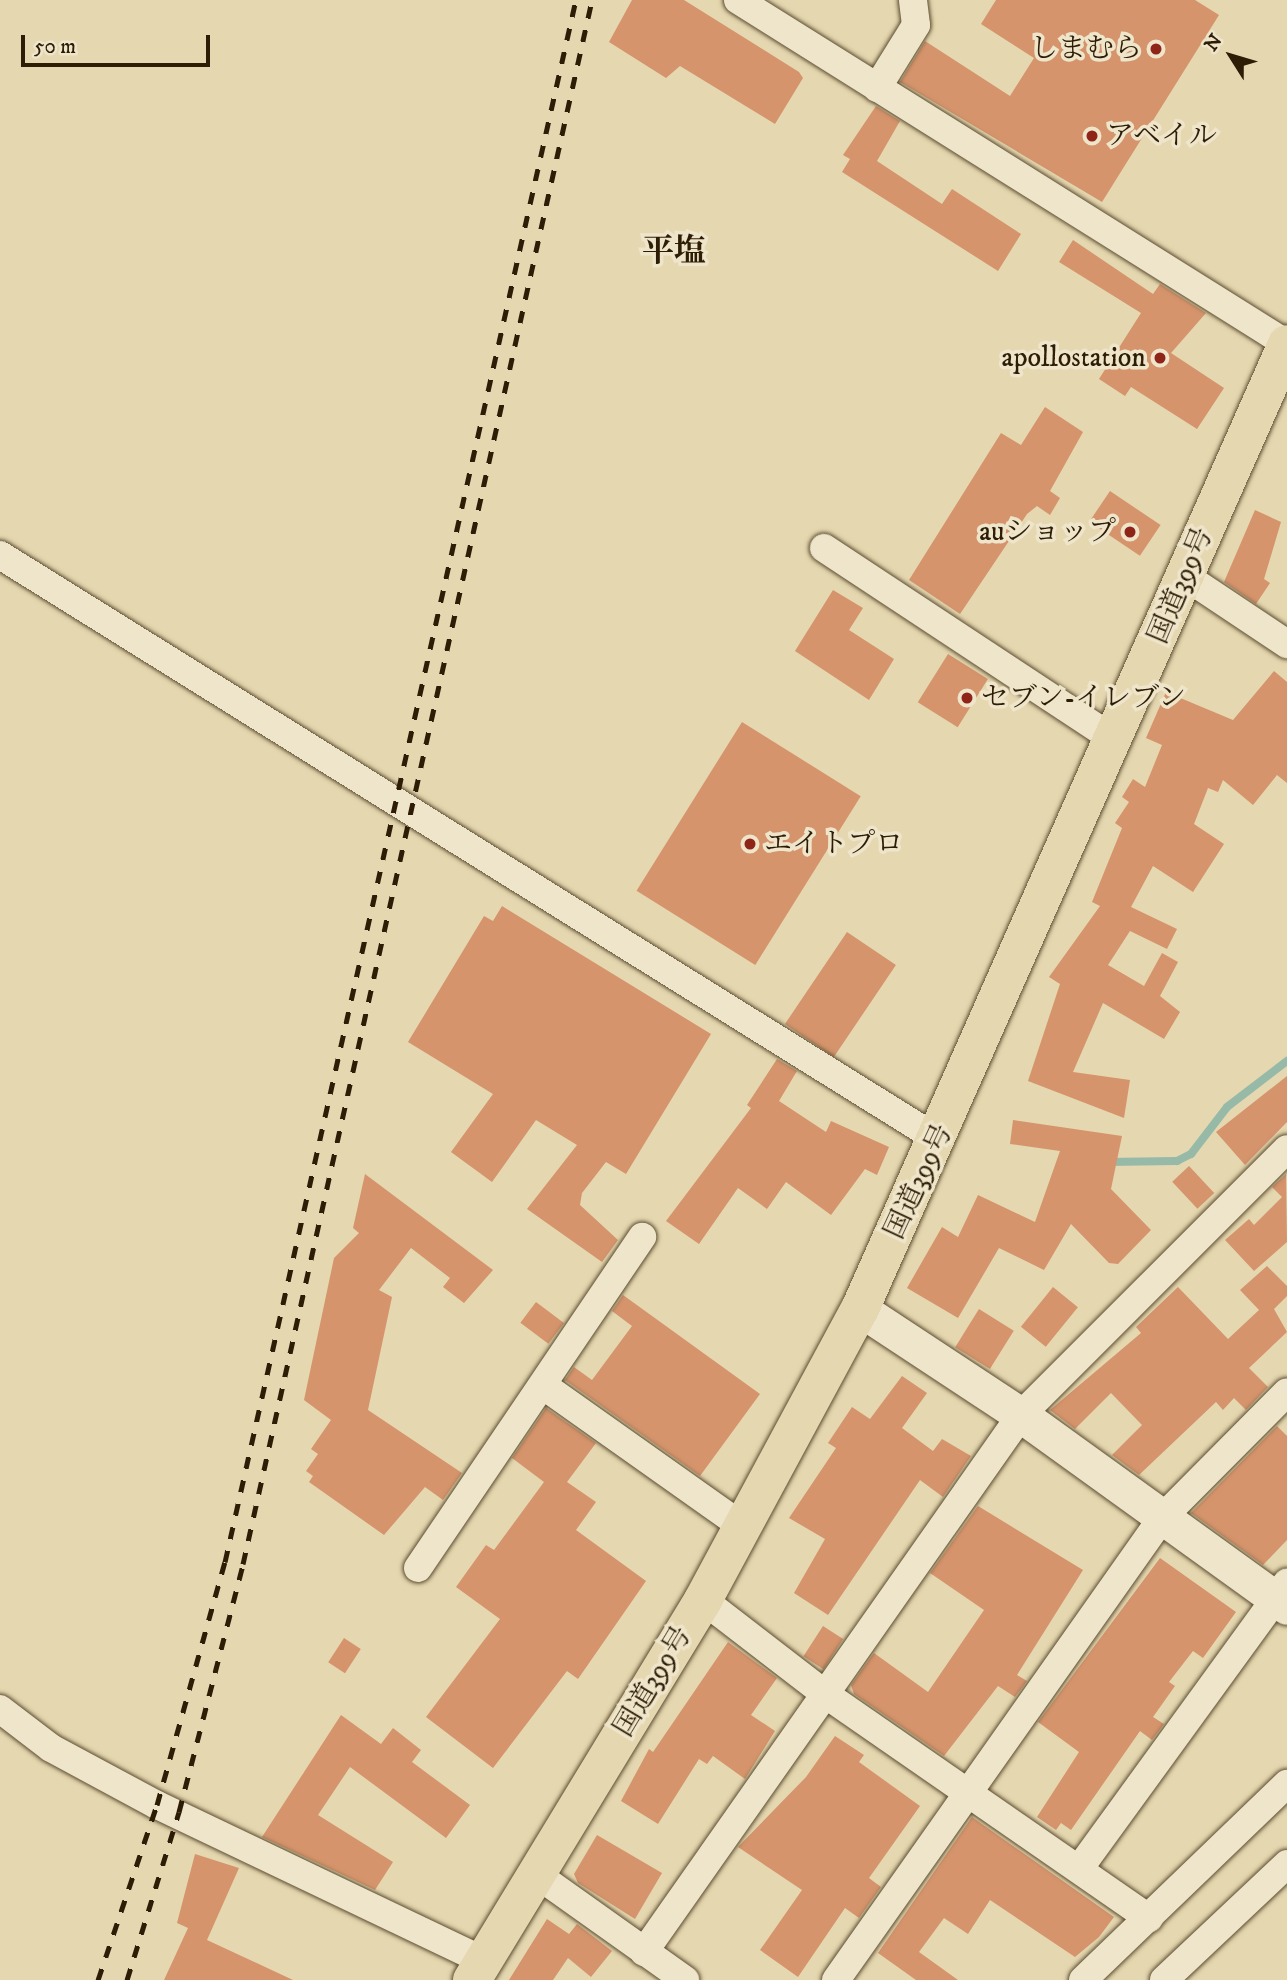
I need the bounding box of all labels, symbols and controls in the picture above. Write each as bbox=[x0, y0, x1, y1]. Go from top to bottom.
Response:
scale bar bbox=[24, 21, 214, 65]
north arrow bbox=[1196, 21, 1266, 91]
text: N bbox=[1200, 30, 1228, 56]
place label: しまむら bbox=[1030, 32, 1142, 66]
text: 50 m bbox=[34, 34, 76, 60]
marker: しまむら bbox=[1148, 41, 1164, 57]
place label: アベイル bbox=[1106, 119, 1218, 153]
marker: アベイル bbox=[1084, 128, 1100, 144]
district label: 平塩 bbox=[642, 233, 706, 271]
place label: apollostation bbox=[1002, 341, 1146, 375]
marker: apollostation bbox=[1152, 350, 1168, 366]
place label: auショップ bbox=[979, 515, 1116, 549]
street label: 国道399号 bbox=[1142, 523, 1220, 649]
marker: auショップ bbox=[1122, 524, 1138, 540]
place label: セブン-イレブン bbox=[981, 681, 1188, 715]
marker: セブン-イレブン bbox=[959, 690, 975, 706]
place label: エイトプロ bbox=[764, 827, 904, 861]
marker: エイトプロ bbox=[742, 836, 758, 852]
street label: 国道399号 bbox=[878, 1119, 960, 1245]
street label: 国道399号 bbox=[607, 1621, 699, 1743]

